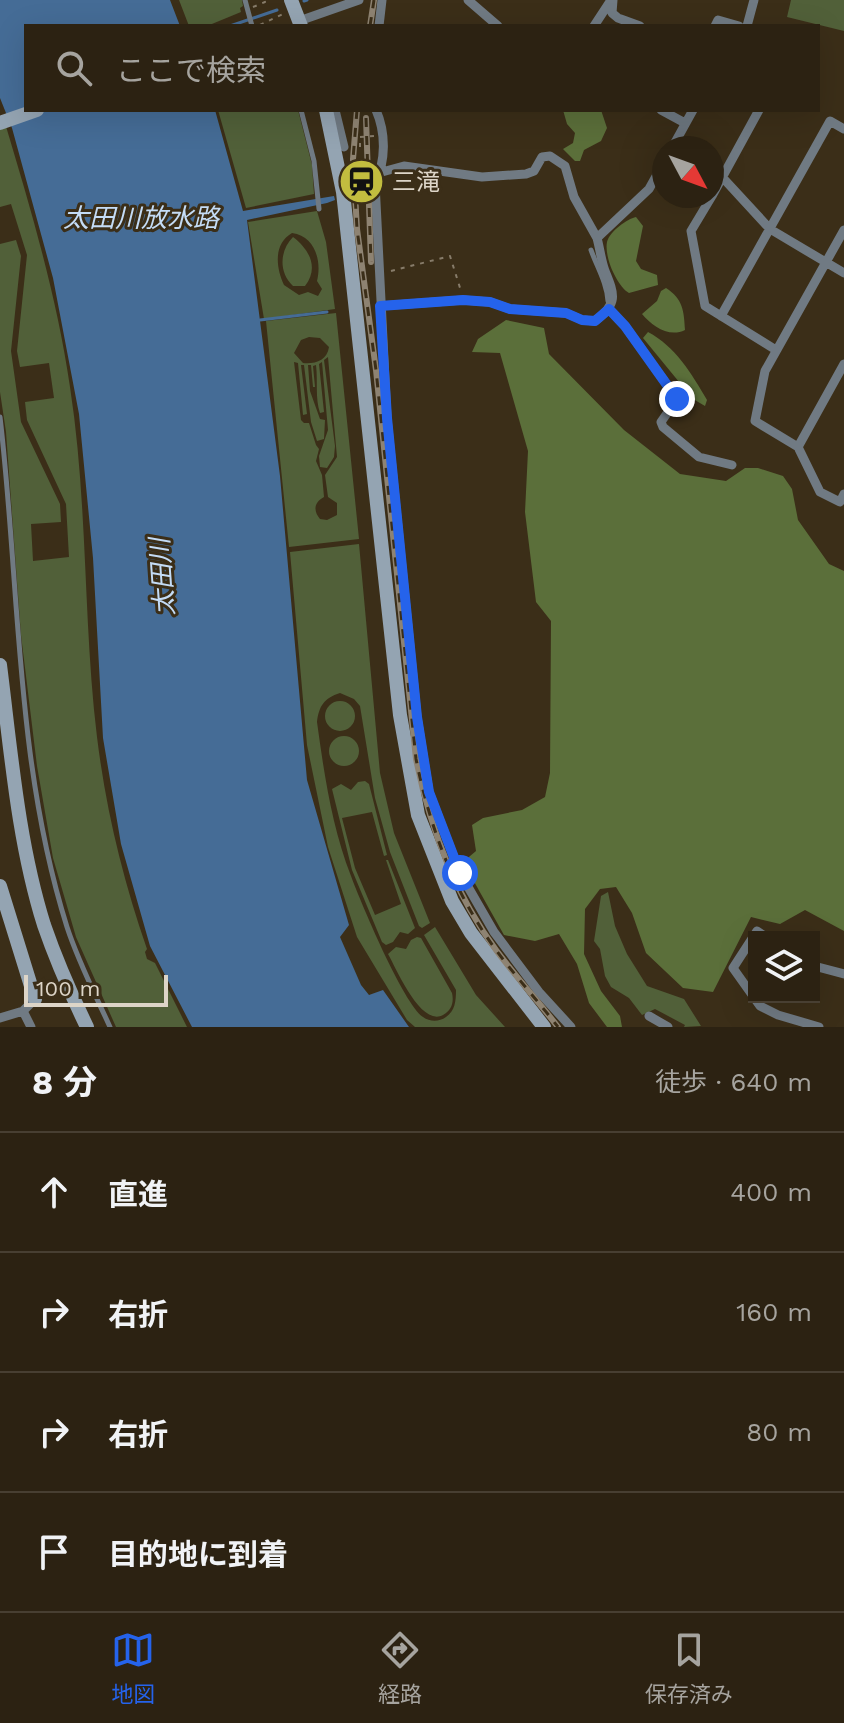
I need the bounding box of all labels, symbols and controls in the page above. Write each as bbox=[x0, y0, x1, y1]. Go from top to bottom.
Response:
search box bbox=[24, 24, 820, 112]
icon: search bbox=[52, 46, 96, 90]
text: ここで検索 bbox=[116, 53, 266, 88]
north arrow bbox=[652, 136, 724, 208]
station icon: 三滝 bbox=[337, 158, 385, 206]
place label: 三滝 bbox=[392, 168, 440, 196]
water label: 太田川放水路 bbox=[63, 203, 221, 233]
route end bbox=[659, 381, 695, 417]
water label: 太田川 bbox=[144, 534, 180, 617]
route start bbox=[442, 855, 478, 891]
map controls bbox=[748, 931, 820, 1003]
button: layers bbox=[748, 931, 820, 1003]
scale bar bbox=[24, 971, 168, 1007]
text: 100 m bbox=[36, 976, 100, 1001]
text: 8 分 bbox=[32, 1062, 97, 1102]
text: 徒歩 · 640 m bbox=[655, 1067, 812, 1097]
icon: ahead bbox=[32, 1170, 76, 1214]
text: 直進 bbox=[108, 1177, 168, 1212]
text: 400 m bbox=[730, 1177, 812, 1207]
icon: right bbox=[32, 1290, 76, 1334]
text: 右折 bbox=[108, 1297, 168, 1332]
text: 160 m bbox=[736, 1297, 812, 1327]
icon: right bbox=[32, 1410, 76, 1454]
text: 右折 bbox=[108, 1417, 168, 1452]
text: 80 m bbox=[746, 1417, 812, 1447]
icon: arrive bbox=[32, 1530, 76, 1574]
text: 目的地に到着 bbox=[108, 1537, 288, 1572]
tab: 地図 bbox=[111, 1628, 155, 1708]
tab: 経路 bbox=[378, 1628, 422, 1708]
tab: 保存済み bbox=[645, 1628, 733, 1708]

